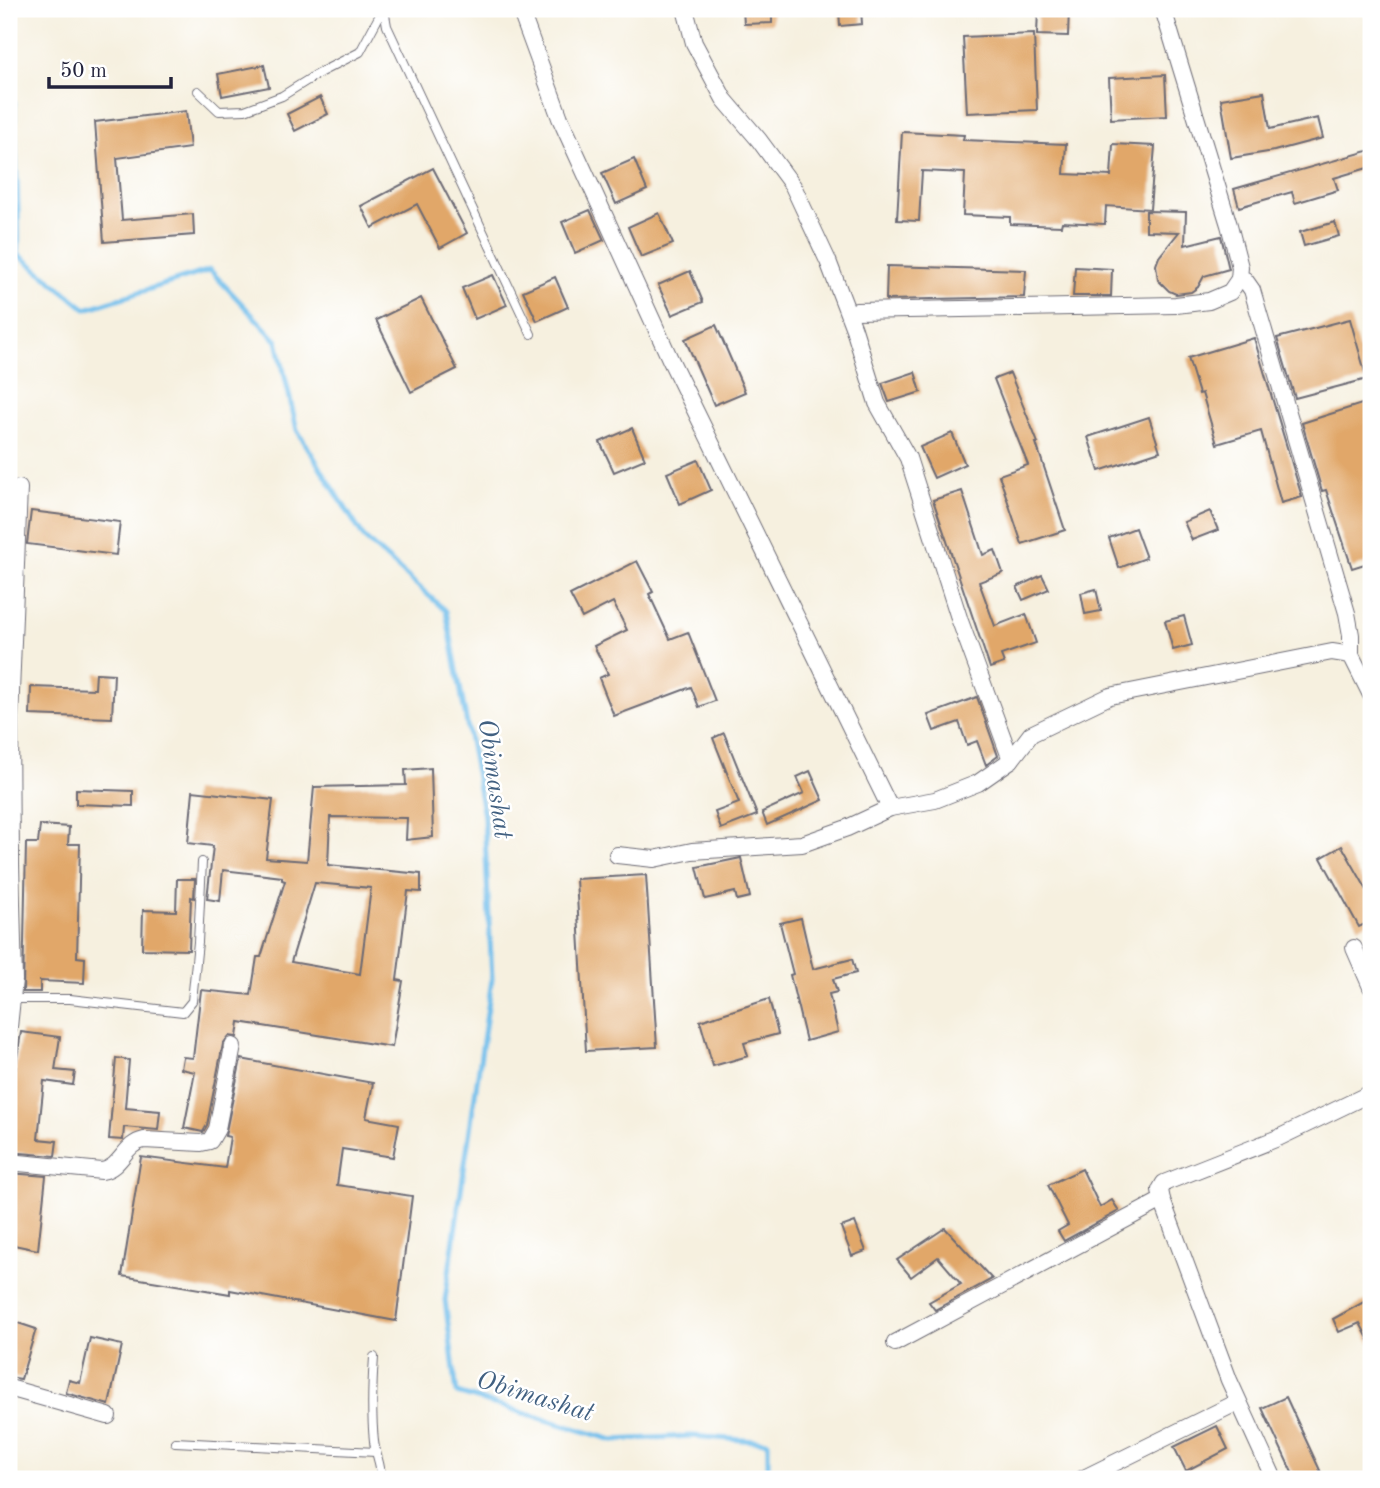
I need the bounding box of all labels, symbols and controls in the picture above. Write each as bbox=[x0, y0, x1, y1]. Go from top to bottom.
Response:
scale bar bbox=[49, 46, 172, 90]
text: 50 m bbox=[60, 61, 107, 82]
water label: Obimashat bbox=[473, 717, 515, 841]
water label: Obimashat bbox=[473, 1367, 597, 1427]

